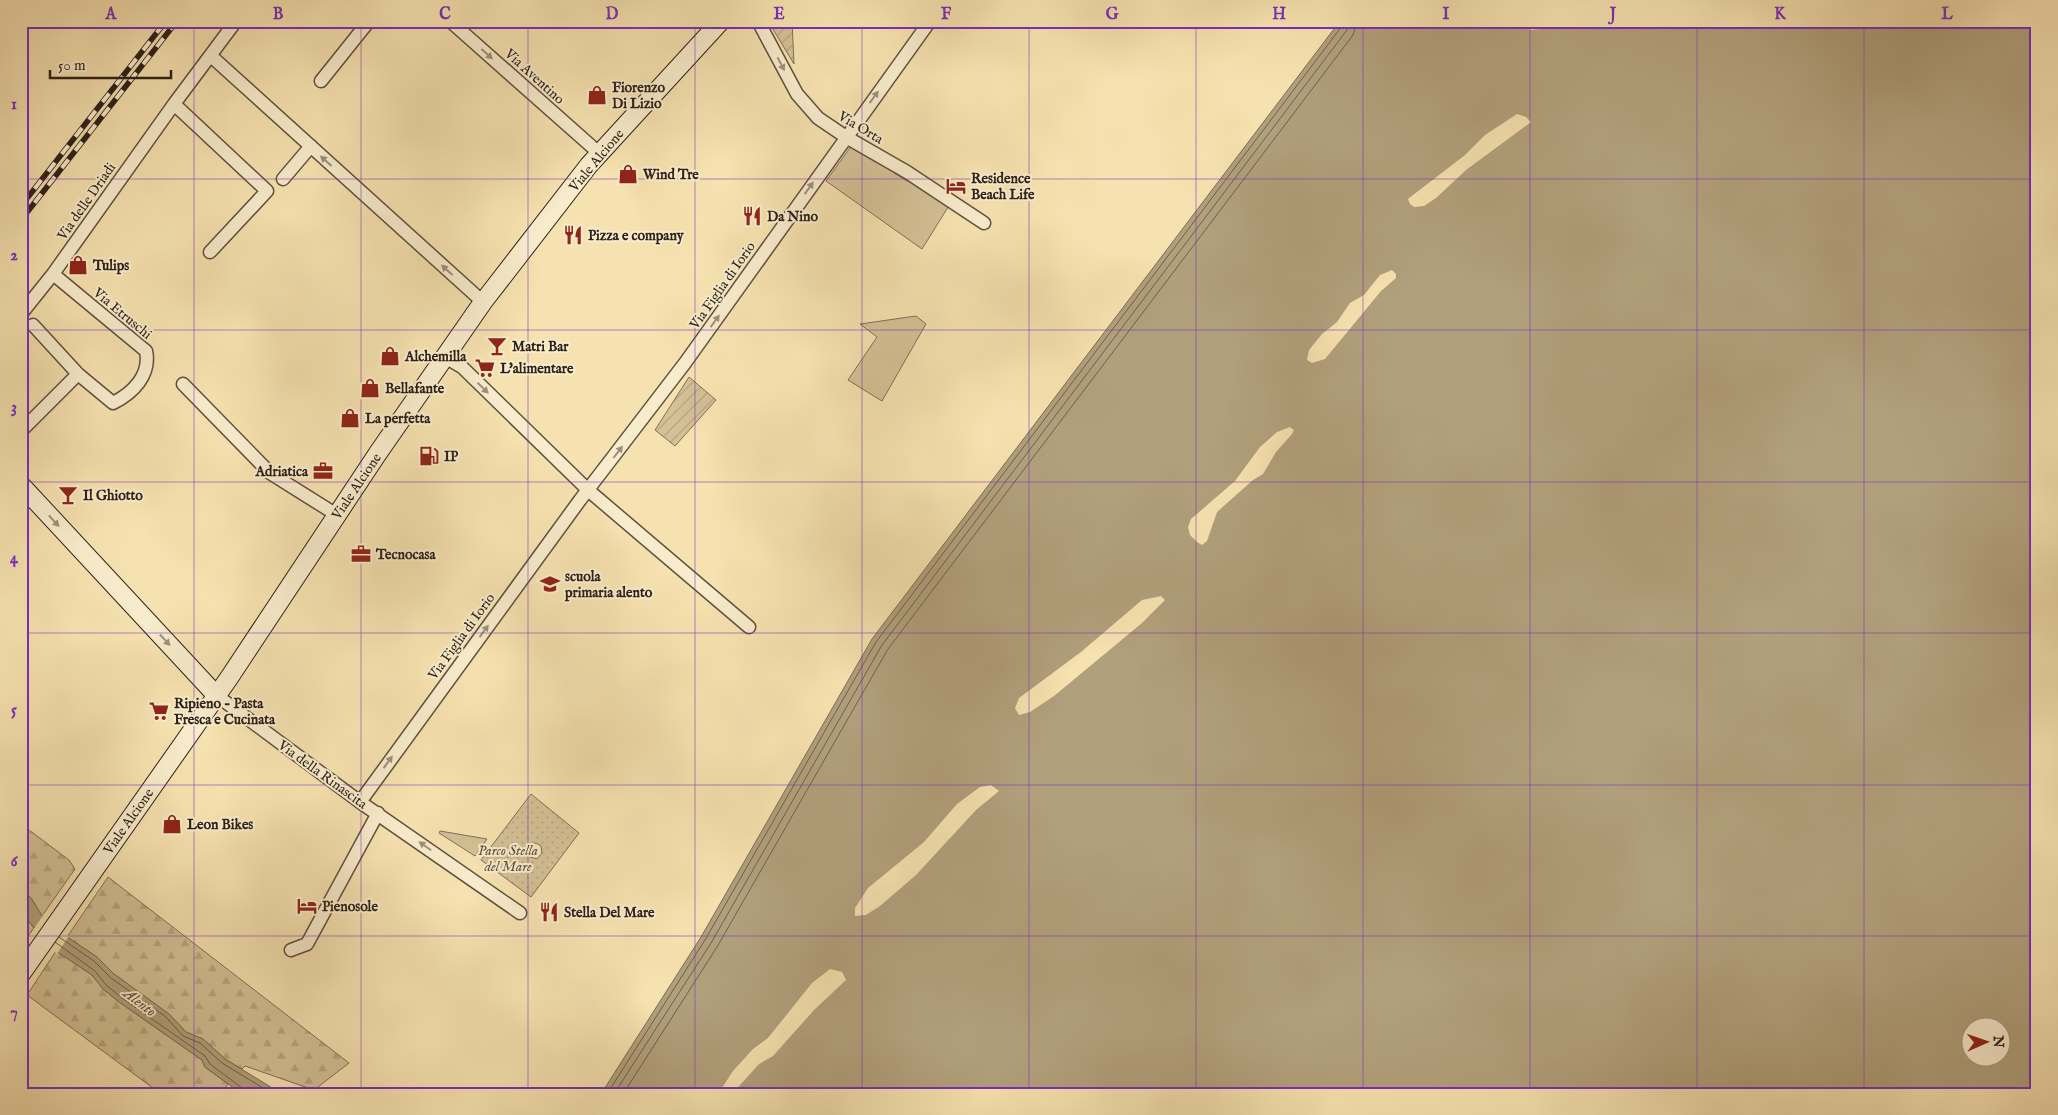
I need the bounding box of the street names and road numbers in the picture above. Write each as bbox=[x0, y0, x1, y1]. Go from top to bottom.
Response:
street label: Via Aventino bbox=[500, 44, 568, 109]
street label: Via Orta bbox=[834, 107, 887, 149]
street label: Viale Alcione bbox=[565, 125, 629, 197]
street label: Via delle Driadi bbox=[53, 159, 120, 245]
street label: Via Figlia di Iorio bbox=[685, 238, 760, 334]
street label: Via Etruschi bbox=[89, 283, 156, 344]
street label: Viale Alcione bbox=[327, 449, 386, 524]
street label: Via Figlia di Iorio bbox=[424, 589, 500, 684]
street label: Via della Rinascita bbox=[273, 736, 371, 814]
street label: Viale Alcione bbox=[99, 785, 158, 859]

